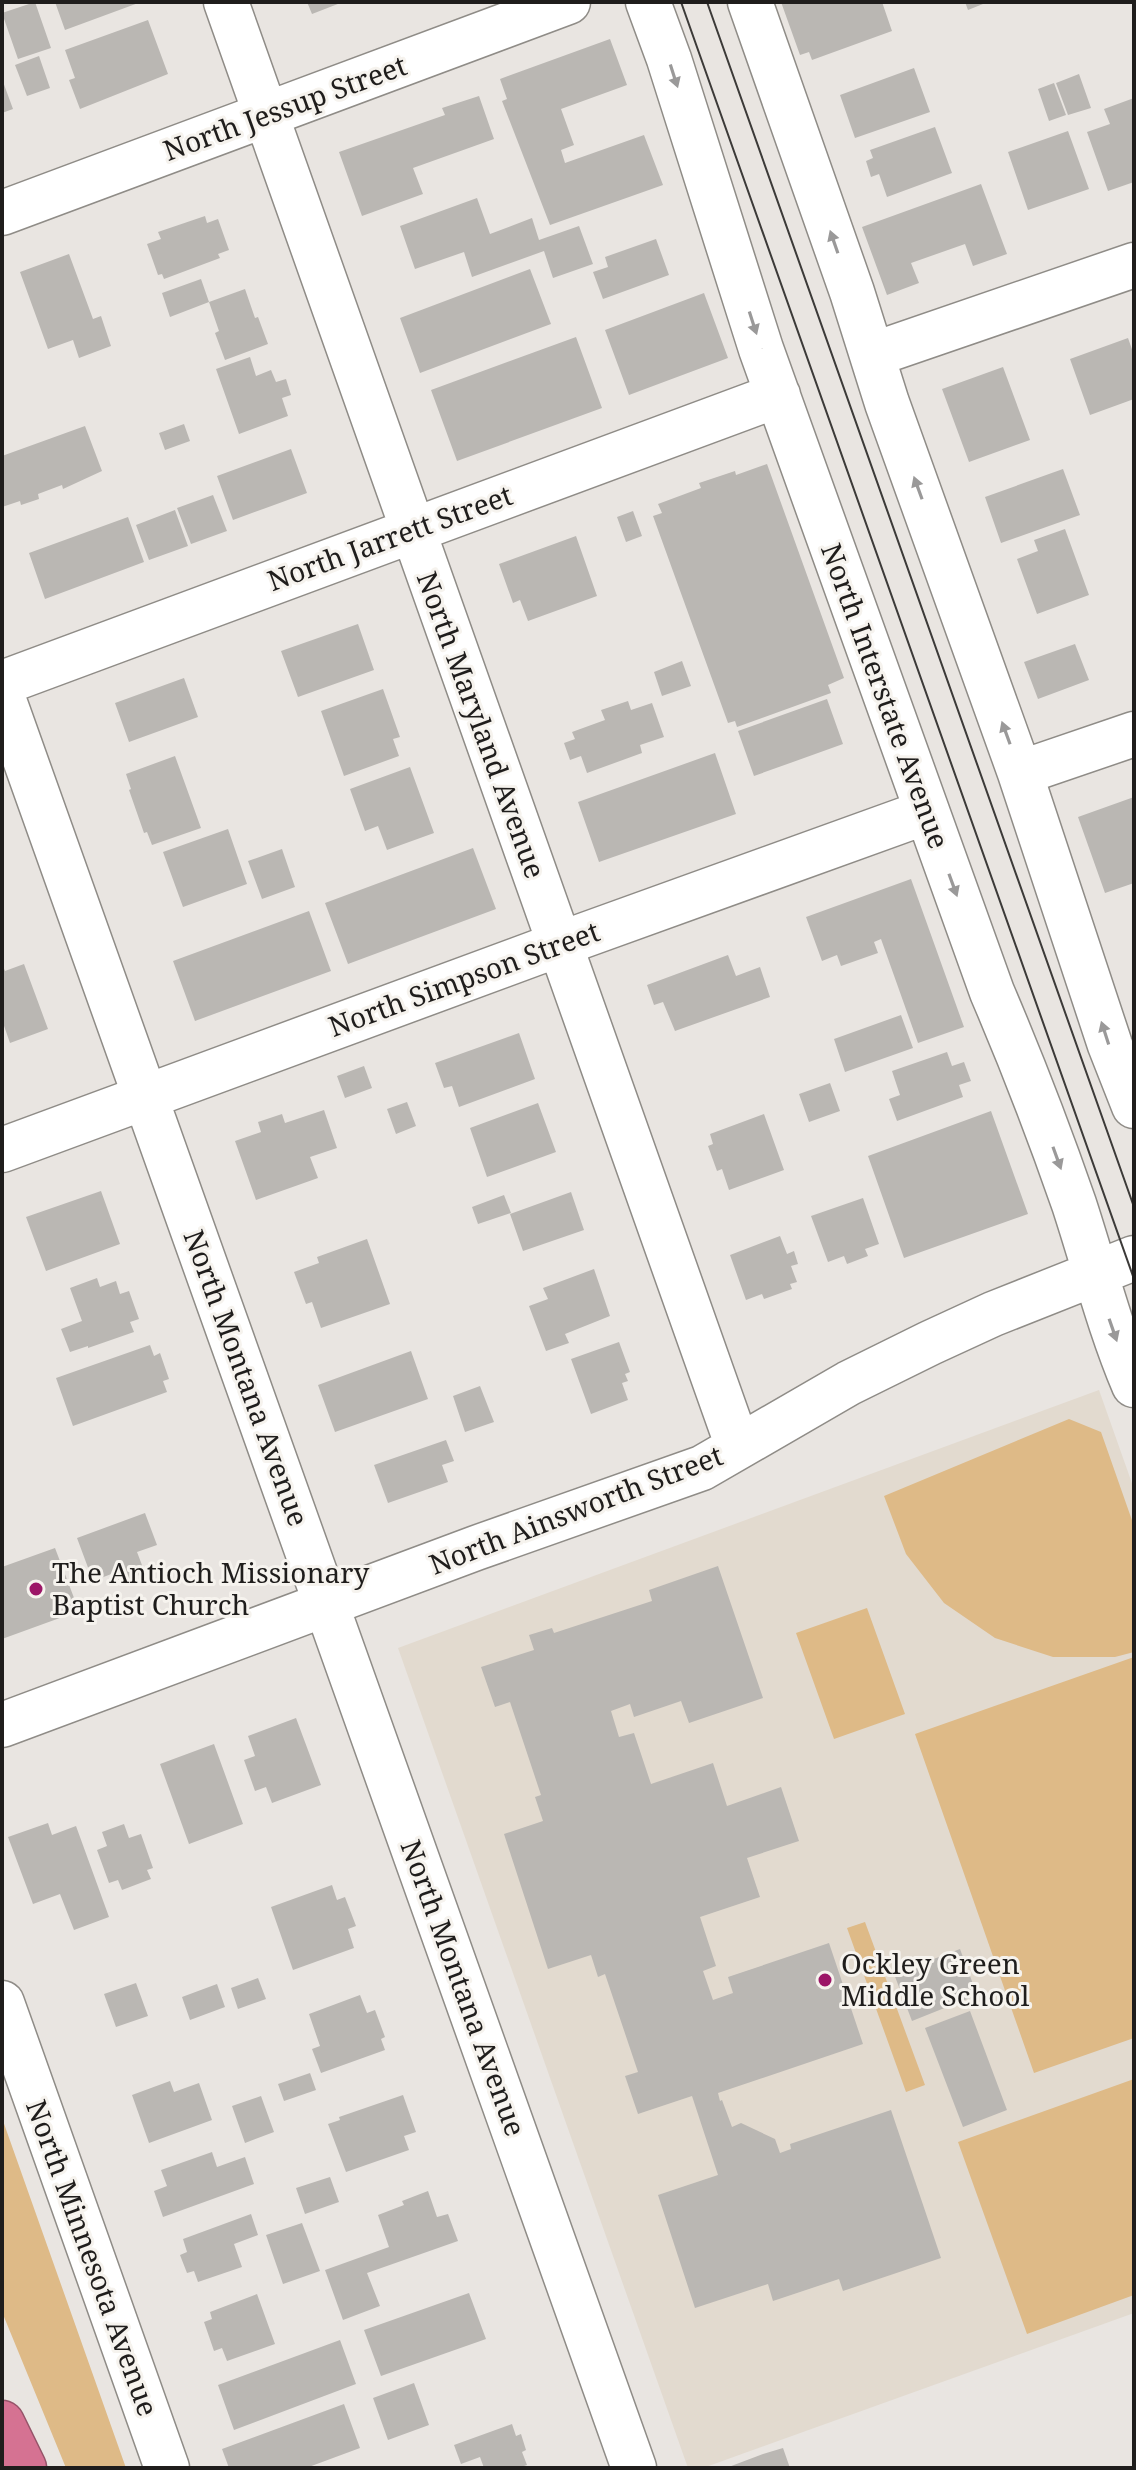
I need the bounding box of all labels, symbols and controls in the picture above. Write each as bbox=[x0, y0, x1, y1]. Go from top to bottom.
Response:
street label: North Jessup Street bbox=[158, 45, 412, 169]
one-way arrow bbox=[668, 64, 681, 88]
one-way arrow bbox=[828, 230, 840, 254]
one-way arrow bbox=[747, 312, 759, 336]
street label: North Jarrett Street bbox=[262, 475, 517, 599]
one-way arrow bbox=[911, 476, 924, 500]
street label: North Interstate Avenue bbox=[813, 538, 959, 854]
street label: North Maryland Avenue bbox=[409, 566, 555, 883]
one-way arrow bbox=[999, 721, 1012, 745]
one-way arrow bbox=[947, 873, 960, 897]
street label: North Simpson Street bbox=[323, 911, 605, 1045]
one-way arrow bbox=[1099, 1021, 1111, 1045]
one-way arrow bbox=[1051, 1146, 1064, 1170]
street label: North Montana Avenue bbox=[176, 1224, 318, 1531]
one-way arrow bbox=[1107, 1318, 1119, 1342]
street label: North Ainsworth Street bbox=[423, 1435, 728, 1583]
place label: The Antioch Missionary Baptist Church bbox=[52, 1553, 369, 1623]
marker: The Antioch Missionary Baptist Church bbox=[27, 1580, 45, 1598]
street label: North Montana Avenue bbox=[393, 1834, 535, 2141]
place label: Ockley Green Middle School bbox=[841, 1944, 1030, 2014]
marker: Ockley Green Middle School bbox=[816, 1971, 834, 1989]
street label: North Minnesota Avenue bbox=[18, 2094, 168, 2421]

